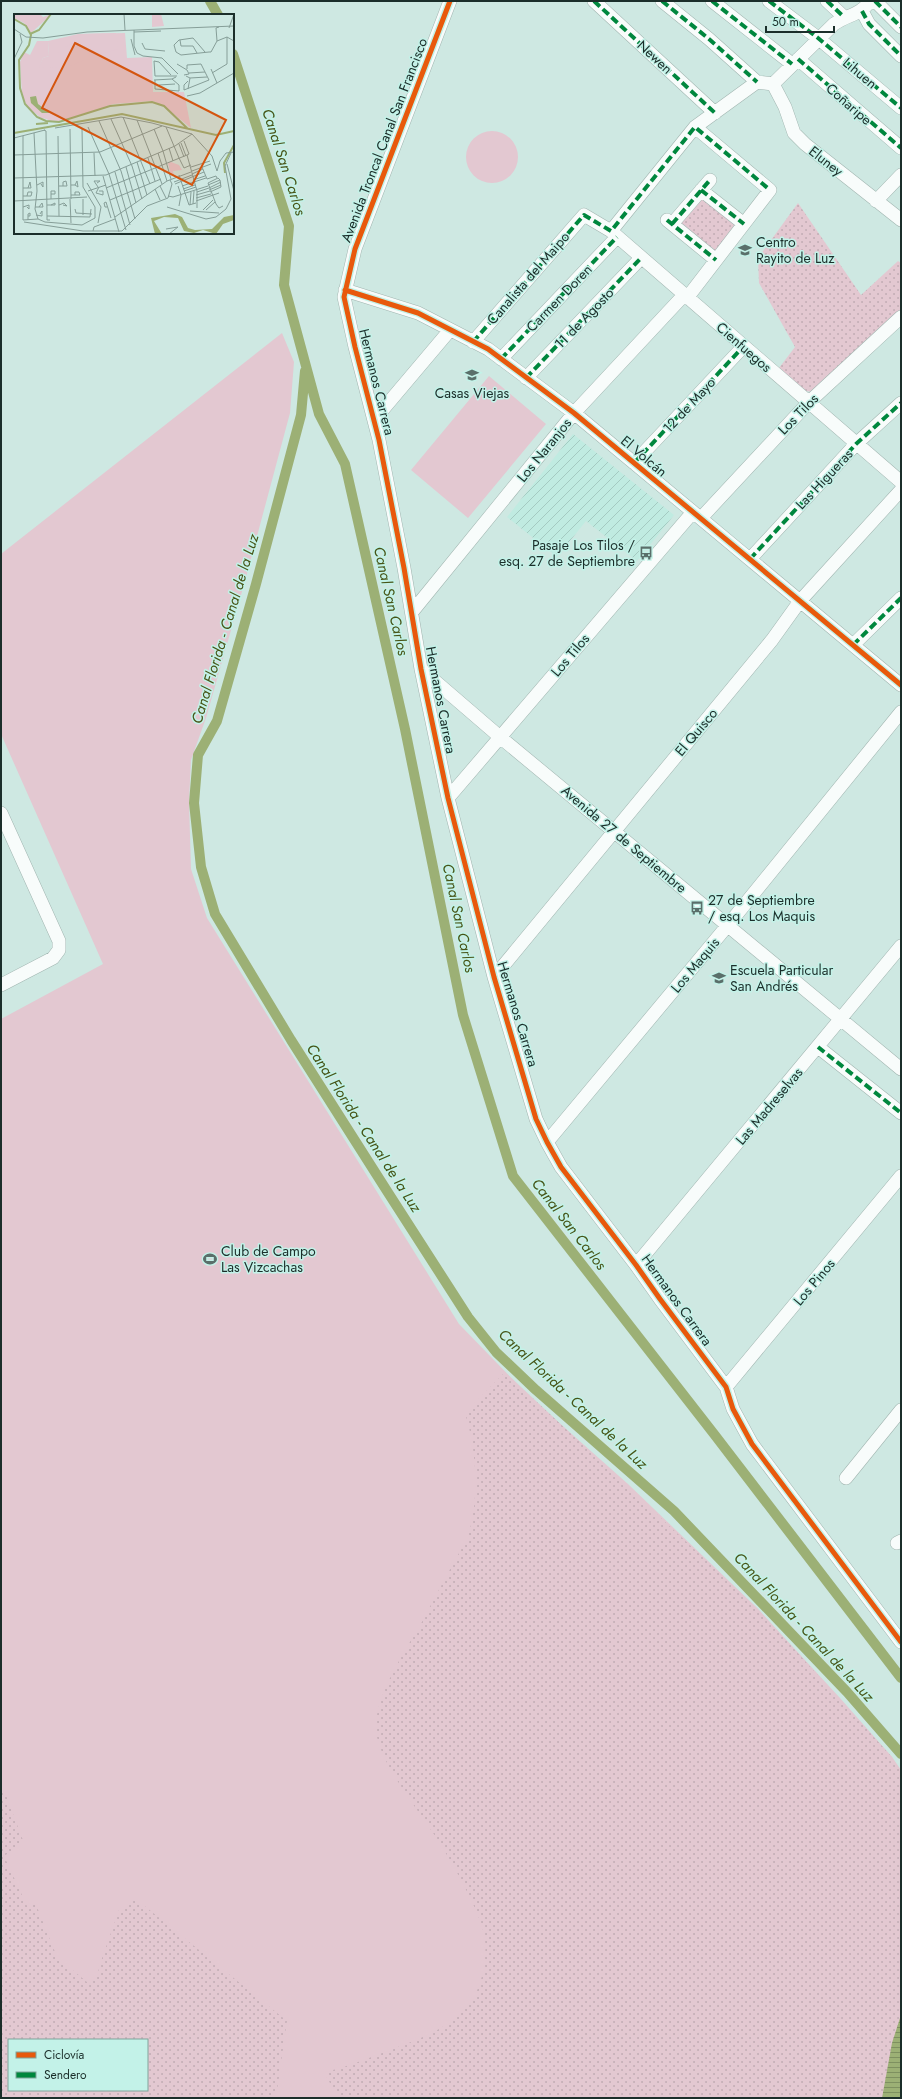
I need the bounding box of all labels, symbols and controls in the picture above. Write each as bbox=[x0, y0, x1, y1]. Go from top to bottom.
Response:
scale bar bbox=[766, 8, 834, 34]
text: 50 m bbox=[772, 13, 799, 31]
inset map bbox=[14, 14, 234, 234]
street label: Avenida Troncal Canal San Francisco bbox=[336, 35, 432, 245]
street label: Newen bbox=[633, 35, 677, 79]
street label: Lihuen bbox=[839, 53, 881, 93]
street label: Coñaripe bbox=[822, 78, 876, 130]
water label: Canal San Carlos bbox=[256, 106, 312, 218]
street label: Eluney bbox=[805, 141, 848, 181]
street label: Canalista del Maipo bbox=[482, 227, 574, 329]
place label: Centro Rayito de Luz bbox=[756, 232, 835, 268]
school or university icon: Centro Rayito de Luz bbox=[737, 242, 753, 258]
street label: Carmen Doren bbox=[522, 260, 596, 336]
street label: 11 de Agosto bbox=[550, 283, 618, 353]
street label: Cienfuegos bbox=[712, 317, 776, 377]
street label: Hermanos Carrera bbox=[354, 327, 400, 437]
school or university icon: Casas Viejas bbox=[464, 367, 480, 383]
street label: 12 de Mayo bbox=[658, 373, 720, 437]
place label: Casas Viejas bbox=[435, 383, 510, 403]
street label: Los Tilos bbox=[773, 389, 823, 439]
street label: Los Naranjos bbox=[512, 413, 576, 486]
street label: El Volcán bbox=[617, 431, 671, 481]
street label: Las Higueras bbox=[791, 444, 858, 514]
water label: Canal Florida - Canal de la Luz bbox=[186, 530, 265, 727]
place label: Pasaje Los Tilos / esq. 27 de Septiembre bbox=[499, 535, 635, 571]
water label: Canal San Carlos bbox=[368, 544, 414, 658]
bus stop icon: Pasaje Los Tilos / esq. 27 de Septiembre bbox=[638, 545, 654, 561]
street label: Los Tilos bbox=[546, 629, 594, 681]
street label: Hermanos Carrera bbox=[421, 645, 461, 755]
street label: El Quisco bbox=[670, 703, 722, 760]
street label: Avenida 27 de Septiembre bbox=[557, 780, 691, 898]
water label: Canal San Carlos bbox=[437, 861, 481, 975]
place label: 27 de Septiembre / esq. Los Maquis bbox=[708, 890, 815, 926]
bus stop icon: 27 de Septiembre / esq. Los Maquis bbox=[689, 900, 705, 916]
street label: Los Maquis bbox=[666, 933, 724, 997]
street label: Hermanos Carrera bbox=[493, 959, 543, 1069]
place label: Escuela Particular San Andrés bbox=[730, 960, 834, 996]
school or university icon: Escuela Particular San Andrés bbox=[711, 970, 727, 986]
water label: Canal Florida - Canal de la Luz bbox=[301, 1039, 428, 1218]
street label: Las Madreselvas bbox=[731, 1063, 808, 1149]
water label: Canal San Carlos bbox=[526, 1174, 612, 1275]
place label: Club de Campo Las Vizcachas bbox=[221, 1241, 316, 1277]
street label: Hermanos Carrera bbox=[637, 1250, 717, 1350]
sports icon: Club de Campo Las Vizcachas bbox=[202, 1251, 218, 1267]
street label: Los Pinos bbox=[788, 1254, 840, 1310]
water label: Canal Florida - Canal de la Luz bbox=[493, 1324, 654, 1475]
water label: Canal Florida - Canal de la Luz bbox=[729, 1547, 880, 1708]
legend bbox=[8, 2039, 148, 2091]
text: Ciclovía bbox=[44, 2046, 85, 2064]
text: Sendero bbox=[44, 2066, 87, 2084]

